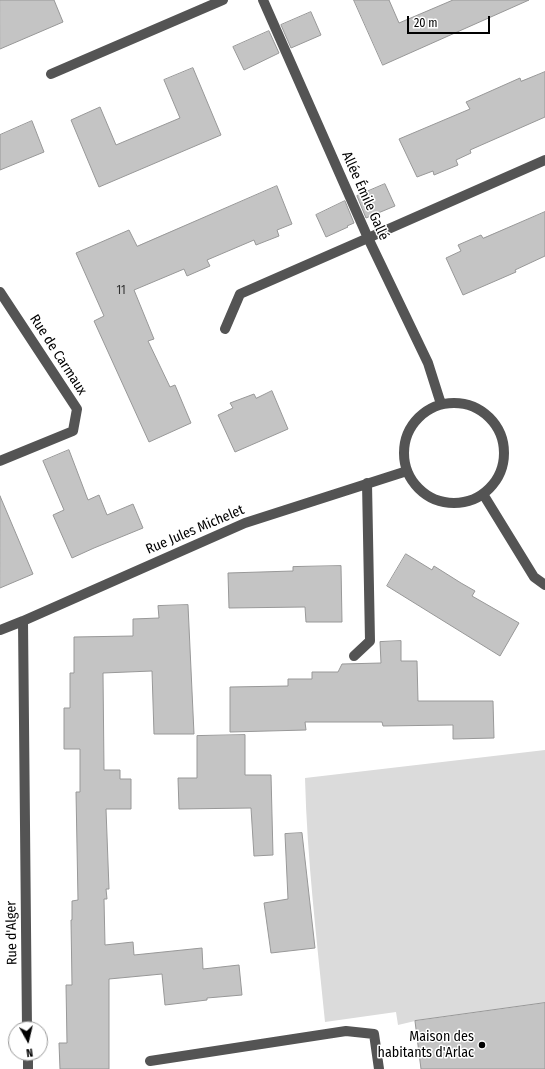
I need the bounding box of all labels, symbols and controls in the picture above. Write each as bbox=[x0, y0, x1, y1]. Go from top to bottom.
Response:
scale bar bbox=[409, 8, 492, 34]
text: 20 m bbox=[414, 16, 438, 30]
street label: Allée Émile Gallé bbox=[338, 149, 392, 243]
house number: 11 bbox=[116, 284, 126, 298]
street label: Rue de Carmaux bbox=[26, 312, 90, 398]
street label: Rue Jules Michelet bbox=[143, 502, 247, 558]
street label: Rue d'Alger bbox=[3, 901, 21, 965]
north arrow bbox=[8, 1021, 48, 1061]
place label: Maison des habitants d'Arlac bbox=[378, 1029, 474, 1062]
marker: Maison des habitants d'Arlac bbox=[477, 1040, 487, 1050]
text: N bbox=[25, 1045, 34, 1059]

